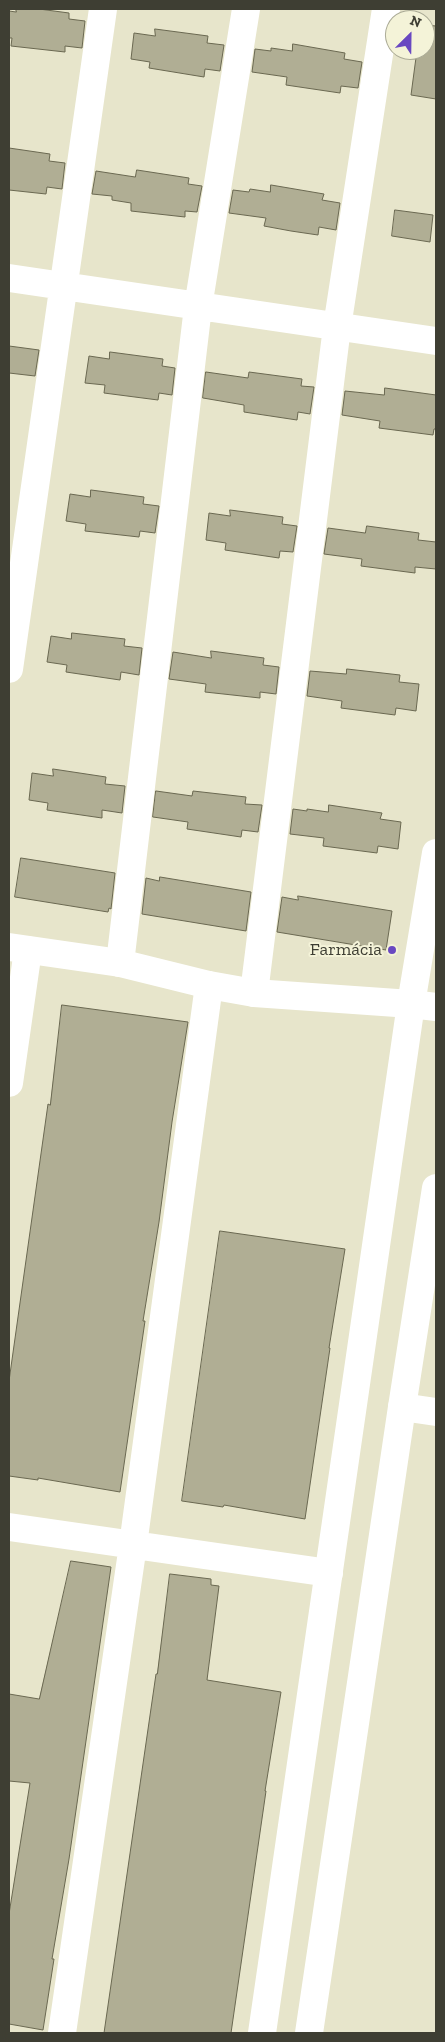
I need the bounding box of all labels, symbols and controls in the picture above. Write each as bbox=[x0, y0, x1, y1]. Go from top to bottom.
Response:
north arrow bbox=[385, 10, 435, 60]
text: N bbox=[407, 12, 424, 32]
place label: Farmácia bbox=[310, 939, 382, 961]
marker: Farmácia bbox=[386, 944, 398, 956]

